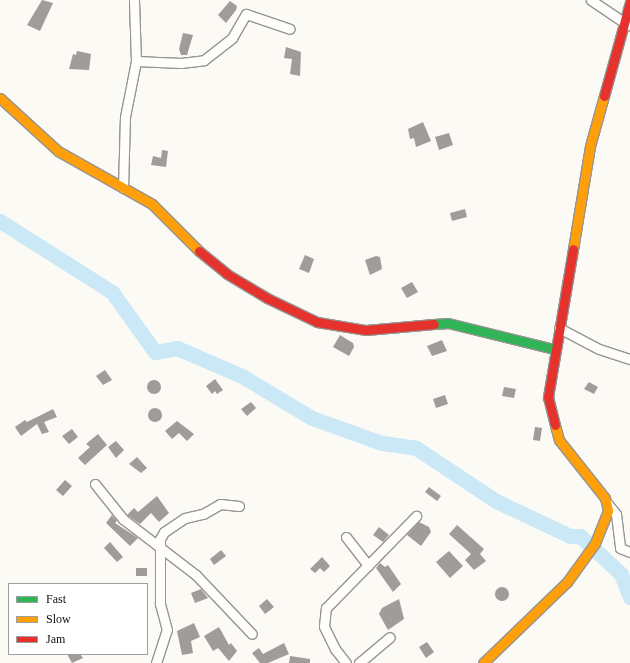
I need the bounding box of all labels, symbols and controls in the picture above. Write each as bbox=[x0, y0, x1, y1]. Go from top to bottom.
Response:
legend bbox=[8, 583, 148, 655]
text: Fast bbox=[46, 592, 66, 606]
text: Slow bbox=[46, 612, 71, 626]
text: Jam bbox=[46, 632, 65, 646]

